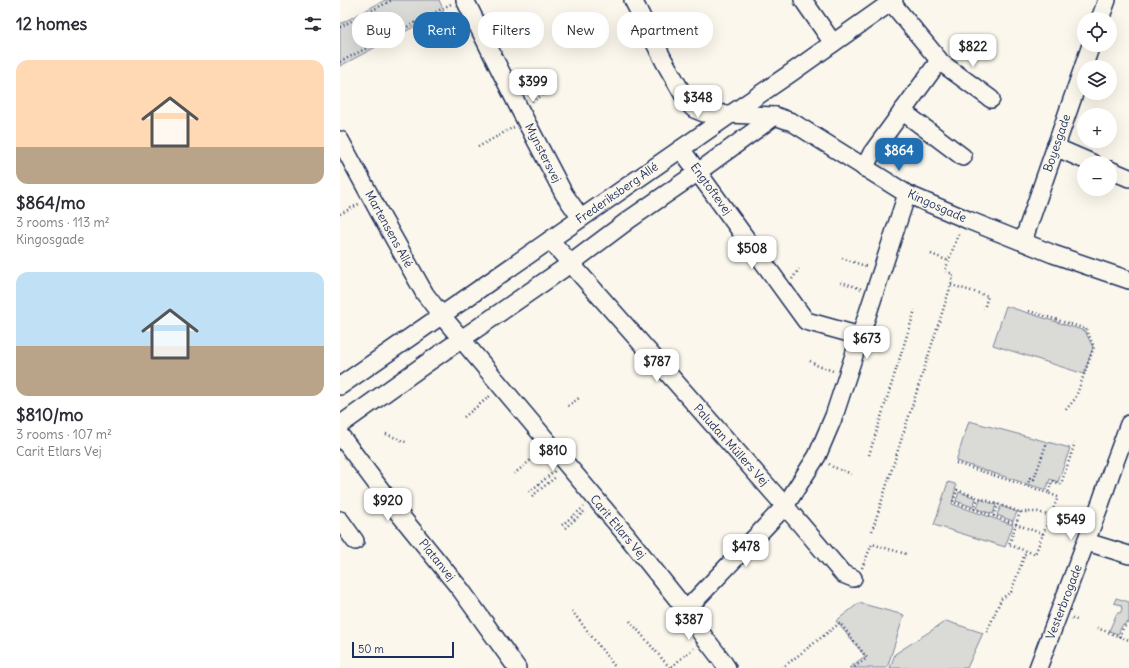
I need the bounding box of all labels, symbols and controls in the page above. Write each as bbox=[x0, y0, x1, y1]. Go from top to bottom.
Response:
chip: Buy bbox=[352, 12, 405, 48]
chip: Rent bbox=[413, 12, 470, 48]
chip: Filters bbox=[478, 12, 544, 48]
chip: New bbox=[552, 12, 609, 48]
chip: Apartment bbox=[617, 12, 713, 48]
map controls bbox=[1077, 12, 1117, 196]
button: locate bbox=[1077, 12, 1117, 52]
text: 12 homes bbox=[16, 13, 87, 35]
icon: filters bbox=[302, 13, 324, 35]
pin: $822 bbox=[949, 34, 997, 68]
text: $822 bbox=[959, 38, 987, 55]
button: layers bbox=[1077, 60, 1117, 100]
pin: $399 bbox=[509, 69, 557, 103]
text: $399 bbox=[518, 73, 548, 90]
pin: $348 bbox=[674, 85, 722, 119]
icon: home bbox=[134, 86, 206, 158]
text: $348 bbox=[683, 89, 713, 106]
button: + bbox=[1077, 108, 1117, 148]
street label: Boyesgade bbox=[1040, 112, 1073, 174]
street label: Mynstersvej bbox=[522, 121, 565, 185]
pin: $864 bbox=[875, 138, 923, 172]
text: $864 bbox=[884, 142, 914, 159]
button: − bbox=[1077, 156, 1117, 196]
street label: Frederiksberg Allé bbox=[573, 159, 661, 227]
street label: Engtoftevej bbox=[688, 160, 735, 218]
street label: Kingosgade bbox=[905, 186, 969, 225]
street label: Martensens Allé bbox=[362, 188, 417, 270]
text: $864/mo bbox=[16, 192, 85, 214]
text: 3 rooms · 113 m² bbox=[16, 214, 110, 231]
text: Kingosgade bbox=[16, 231, 84, 248]
pin: $508 bbox=[728, 236, 776, 270]
text: $508 bbox=[737, 240, 767, 257]
icon: home bbox=[134, 298, 206, 370]
pin: $673 bbox=[843, 326, 891, 360]
text: $673 bbox=[853, 330, 881, 347]
pin: $787 bbox=[633, 349, 681, 383]
text: $787 bbox=[643, 353, 671, 370]
street label: Paludan Müllers Vej bbox=[691, 401, 772, 489]
text: $810/mo bbox=[16, 404, 83, 426]
text: 3 rooms · 107 m² bbox=[16, 426, 112, 443]
pin: $810 bbox=[529, 438, 577, 472]
text: $810 bbox=[539, 442, 567, 459]
text: Carit Etlars Vej bbox=[16, 443, 102, 460]
pin: $920 bbox=[364, 488, 412, 522]
text: $920 bbox=[373, 492, 403, 509]
street label: Carit Etlars Vej bbox=[587, 492, 650, 562]
pin: $549 bbox=[1047, 507, 1095, 541]
text: $549 bbox=[1056, 511, 1086, 528]
pin: $478 bbox=[722, 534, 770, 568]
street label: Platanvej bbox=[416, 536, 459, 584]
text: $478 bbox=[732, 538, 760, 555]
street label: Vesterbrogade bbox=[1042, 562, 1085, 642]
pin: $387 bbox=[665, 607, 713, 641]
text: $387 bbox=[675, 611, 703, 628]
scale bar bbox=[352, 640, 454, 659]
text: 50 m bbox=[358, 642, 384, 656]

